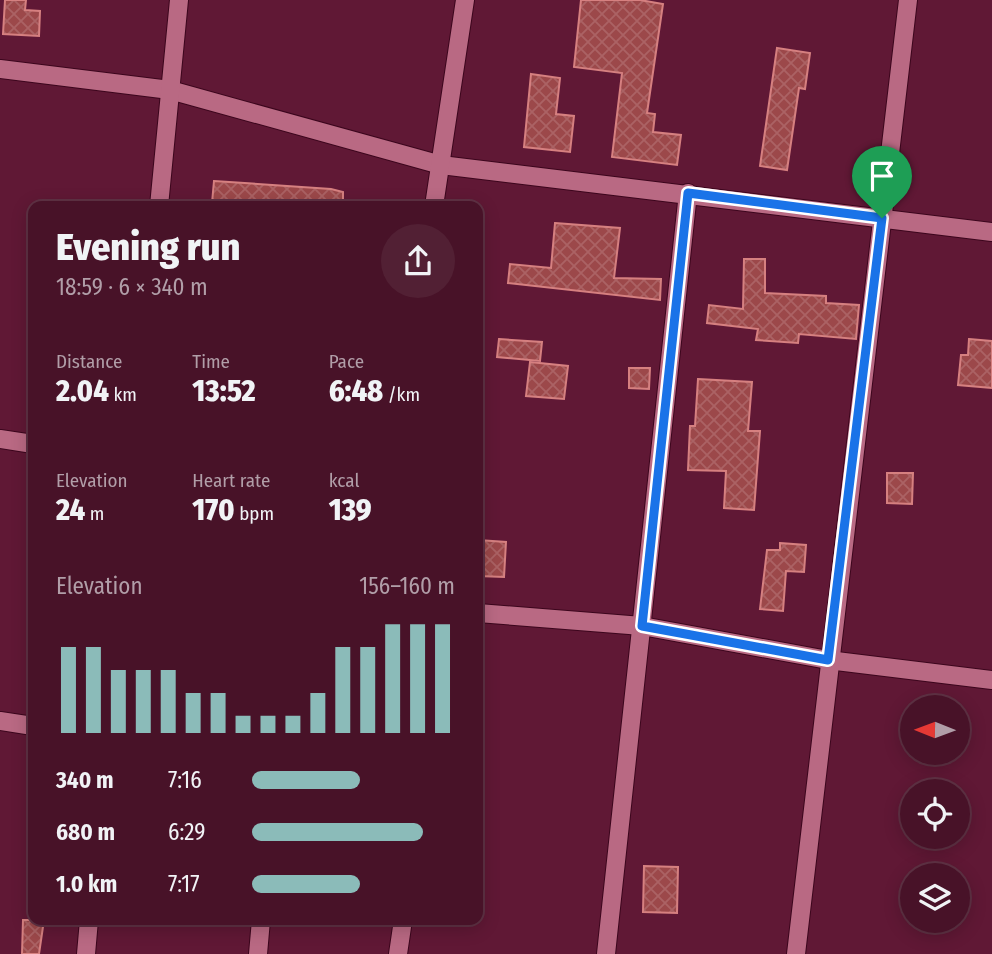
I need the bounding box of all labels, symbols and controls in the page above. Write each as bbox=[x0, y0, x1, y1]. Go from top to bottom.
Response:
pin bbox=[852, 146, 912, 218]
icon: arrive bbox=[863, 157, 901, 195]
text: Evening run bbox=[56, 224, 240, 270]
button: share bbox=[381, 224, 455, 298]
text: 18:59 · 6 × 340 m bbox=[56, 273, 208, 301]
text: Distance bbox=[56, 350, 123, 373]
text: Time bbox=[192, 350, 230, 373]
text: Pace bbox=[329, 350, 364, 373]
text: 2.04 bbox=[56, 373, 109, 409]
text: 13:52 bbox=[192, 373, 256, 409]
text: 6:48 bbox=[329, 373, 383, 409]
text: km bbox=[109, 383, 137, 406]
text: /km bbox=[383, 383, 420, 406]
text: Elevation bbox=[56, 469, 128, 492]
text: Heart rate bbox=[192, 469, 270, 492]
text: kcal bbox=[329, 469, 359, 492]
text: 24 bbox=[56, 492, 85, 528]
text: 170 bbox=[192, 492, 235, 528]
text: 139 bbox=[329, 492, 372, 528]
text: m bbox=[85, 502, 104, 525]
text: bpm bbox=[235, 502, 274, 525]
text: Elevation bbox=[56, 572, 143, 600]
text: 156–160 m bbox=[359, 572, 455, 600]
north arrow bbox=[900, 695, 970, 765]
map controls bbox=[900, 695, 970, 933]
text: 340 m bbox=[56, 766, 114, 794]
text: 7:16 bbox=[168, 766, 202, 794]
button: locate bbox=[900, 779, 970, 849]
text: 680 m bbox=[56, 818, 115, 846]
text: 6:29 bbox=[168, 818, 205, 846]
button: layers bbox=[900, 863, 970, 933]
text: 1.0 km bbox=[56, 870, 117, 898]
text: 7:17 bbox=[168, 870, 200, 898]

